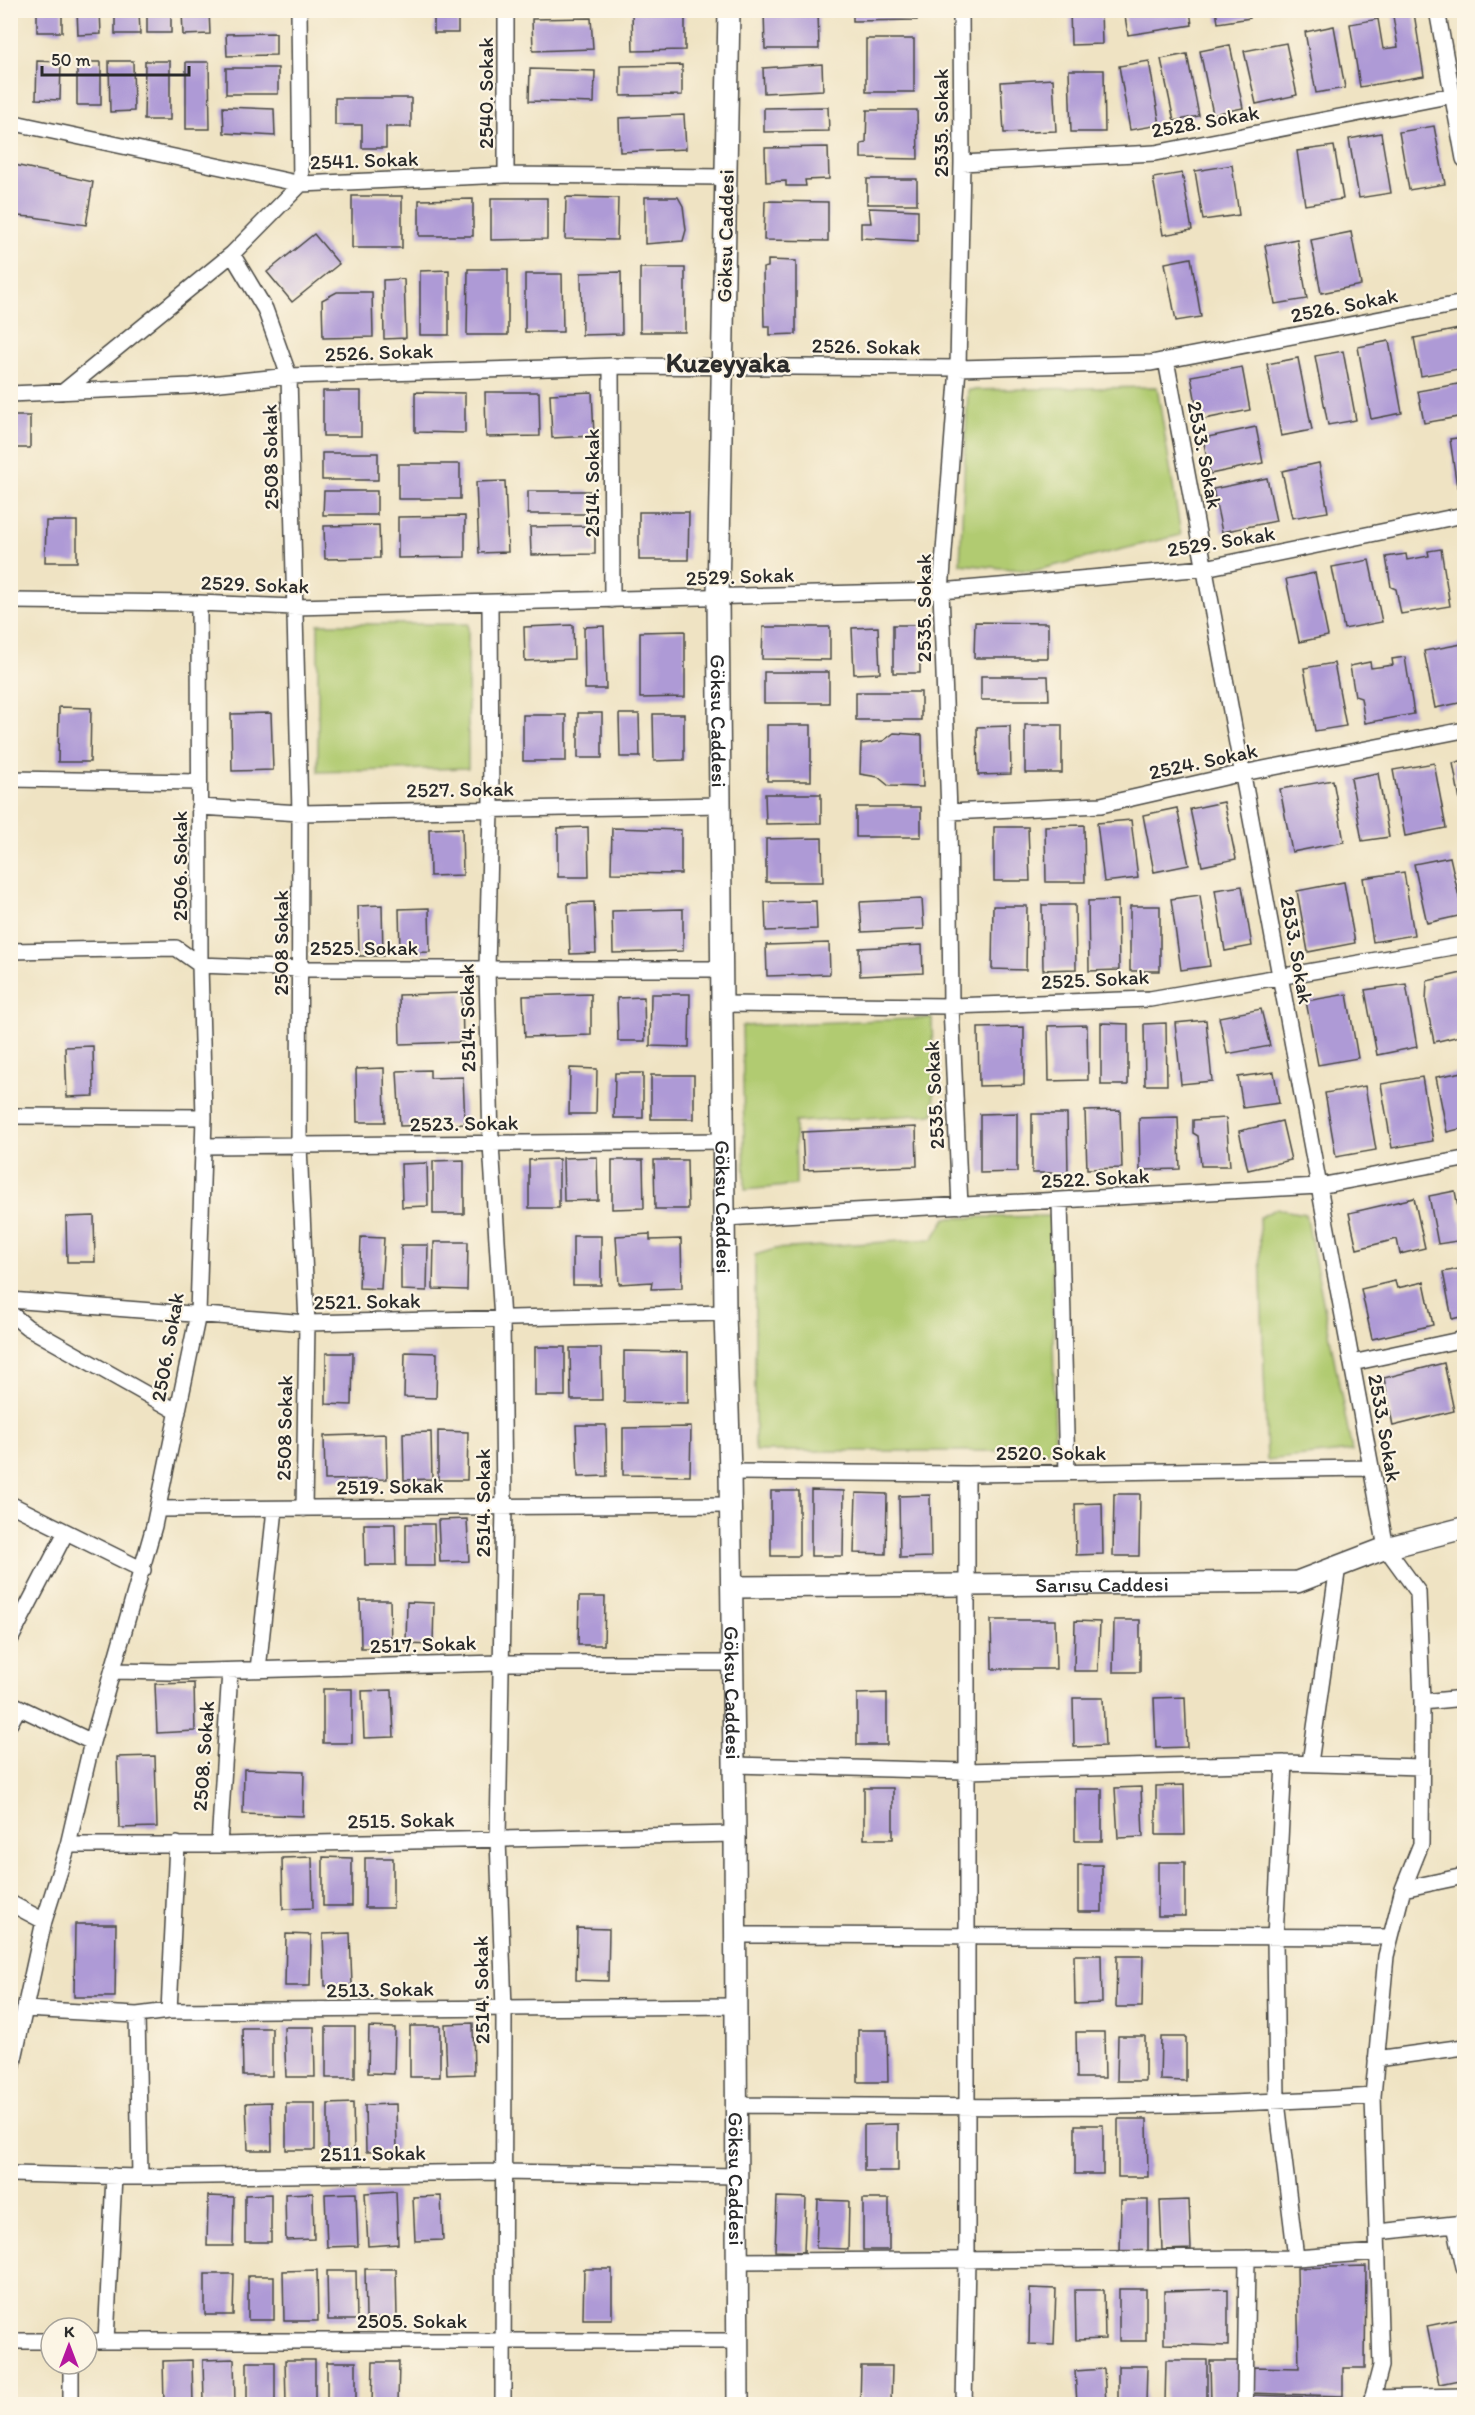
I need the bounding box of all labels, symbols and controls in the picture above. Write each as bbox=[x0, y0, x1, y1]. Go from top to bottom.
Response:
street label: 2540. Sokak bbox=[473, 37, 498, 149]
scale bar bbox=[42, 39, 189, 77]
text: 50 m bbox=[51, 49, 91, 71]
street label: 2535. Sokak bbox=[928, 68, 953, 177]
street label: 2528. Sokak bbox=[1149, 99, 1261, 143]
street label: 2541. Sokak bbox=[309, 146, 419, 174]
street label: Göksu Caddesi bbox=[711, 169, 739, 303]
street label: 2526. Sokak bbox=[1288, 282, 1400, 328]
street label: 2526. Sokak bbox=[812, 333, 921, 359]
street label: 2526. Sokak bbox=[324, 338, 434, 366]
district label: Kuzeyyaka bbox=[666, 346, 791, 379]
street label: 2533. Sokak bbox=[1182, 399, 1228, 511]
street label: 2508 Sokak bbox=[257, 404, 283, 510]
street label: 2514. Sokak bbox=[579, 428, 604, 537]
street label: 2529. Sokak bbox=[1165, 520, 1277, 562]
street label: 2535. Sokak bbox=[911, 553, 936, 662]
street label: 2529. Sokak bbox=[685, 562, 795, 590]
street label: 2529. Sokak bbox=[200, 570, 310, 598]
street label: Göksu Caddesi bbox=[706, 654, 732, 788]
street label: 2524. Sokak bbox=[1147, 737, 1260, 785]
street label: 2527. Sokak bbox=[406, 776, 514, 802]
street label: 2506. Sokak bbox=[167, 810, 192, 921]
street label: 2508 Sokak bbox=[268, 890, 293, 996]
street label: 2533. Sokak bbox=[1275, 894, 1319, 1006]
street label: 2525. Sokak bbox=[310, 935, 419, 960]
street label: 2514. Sokak bbox=[454, 963, 480, 1073]
street label: 2525. Sokak bbox=[1040, 964, 1150, 994]
street label: 2535. Sokak bbox=[919, 1040, 949, 1150]
street label: 2523. Sokak bbox=[409, 1110, 519, 1136]
street label: Göksu Caddesi bbox=[711, 1140, 737, 1274]
street label: 2522. Sokak bbox=[1040, 1163, 1150, 1193]
street label: 2521. Sokak bbox=[313, 1288, 421, 1314]
street label: 2506. Sokak bbox=[145, 1290, 189, 1404]
street label: 2533. Sokak bbox=[1363, 1372, 1407, 1484]
street label: 2508 Sokak bbox=[271, 1375, 297, 1481]
street label: 2520. Sokak bbox=[996, 1440, 1106, 1465]
street label: 2514. Sokak bbox=[470, 1448, 495, 1557]
street label: 2519. Sokak bbox=[336, 1473, 444, 1499]
street label: Sarısu Caddesi bbox=[1035, 1571, 1169, 1597]
street label: Göksu Caddesi bbox=[720, 1626, 746, 1760]
street label: 2517. Sokak bbox=[369, 1630, 477, 1658]
street label: 2508. Sokak bbox=[187, 1700, 219, 1812]
street label: 2515. Sokak bbox=[347, 1807, 455, 1833]
street label: 2514. Sokak bbox=[468, 1935, 494, 2045]
street label: 2513. Sokak bbox=[326, 1976, 434, 2002]
street label: Göksu Caddesi bbox=[724, 2112, 750, 2246]
street label: 2511. Sokak bbox=[320, 2140, 426, 2166]
street label: 2505. Sokak bbox=[357, 2308, 467, 2333]
north arrow bbox=[39, 2316, 99, 2376]
text: K bbox=[64, 2322, 75, 2341]

